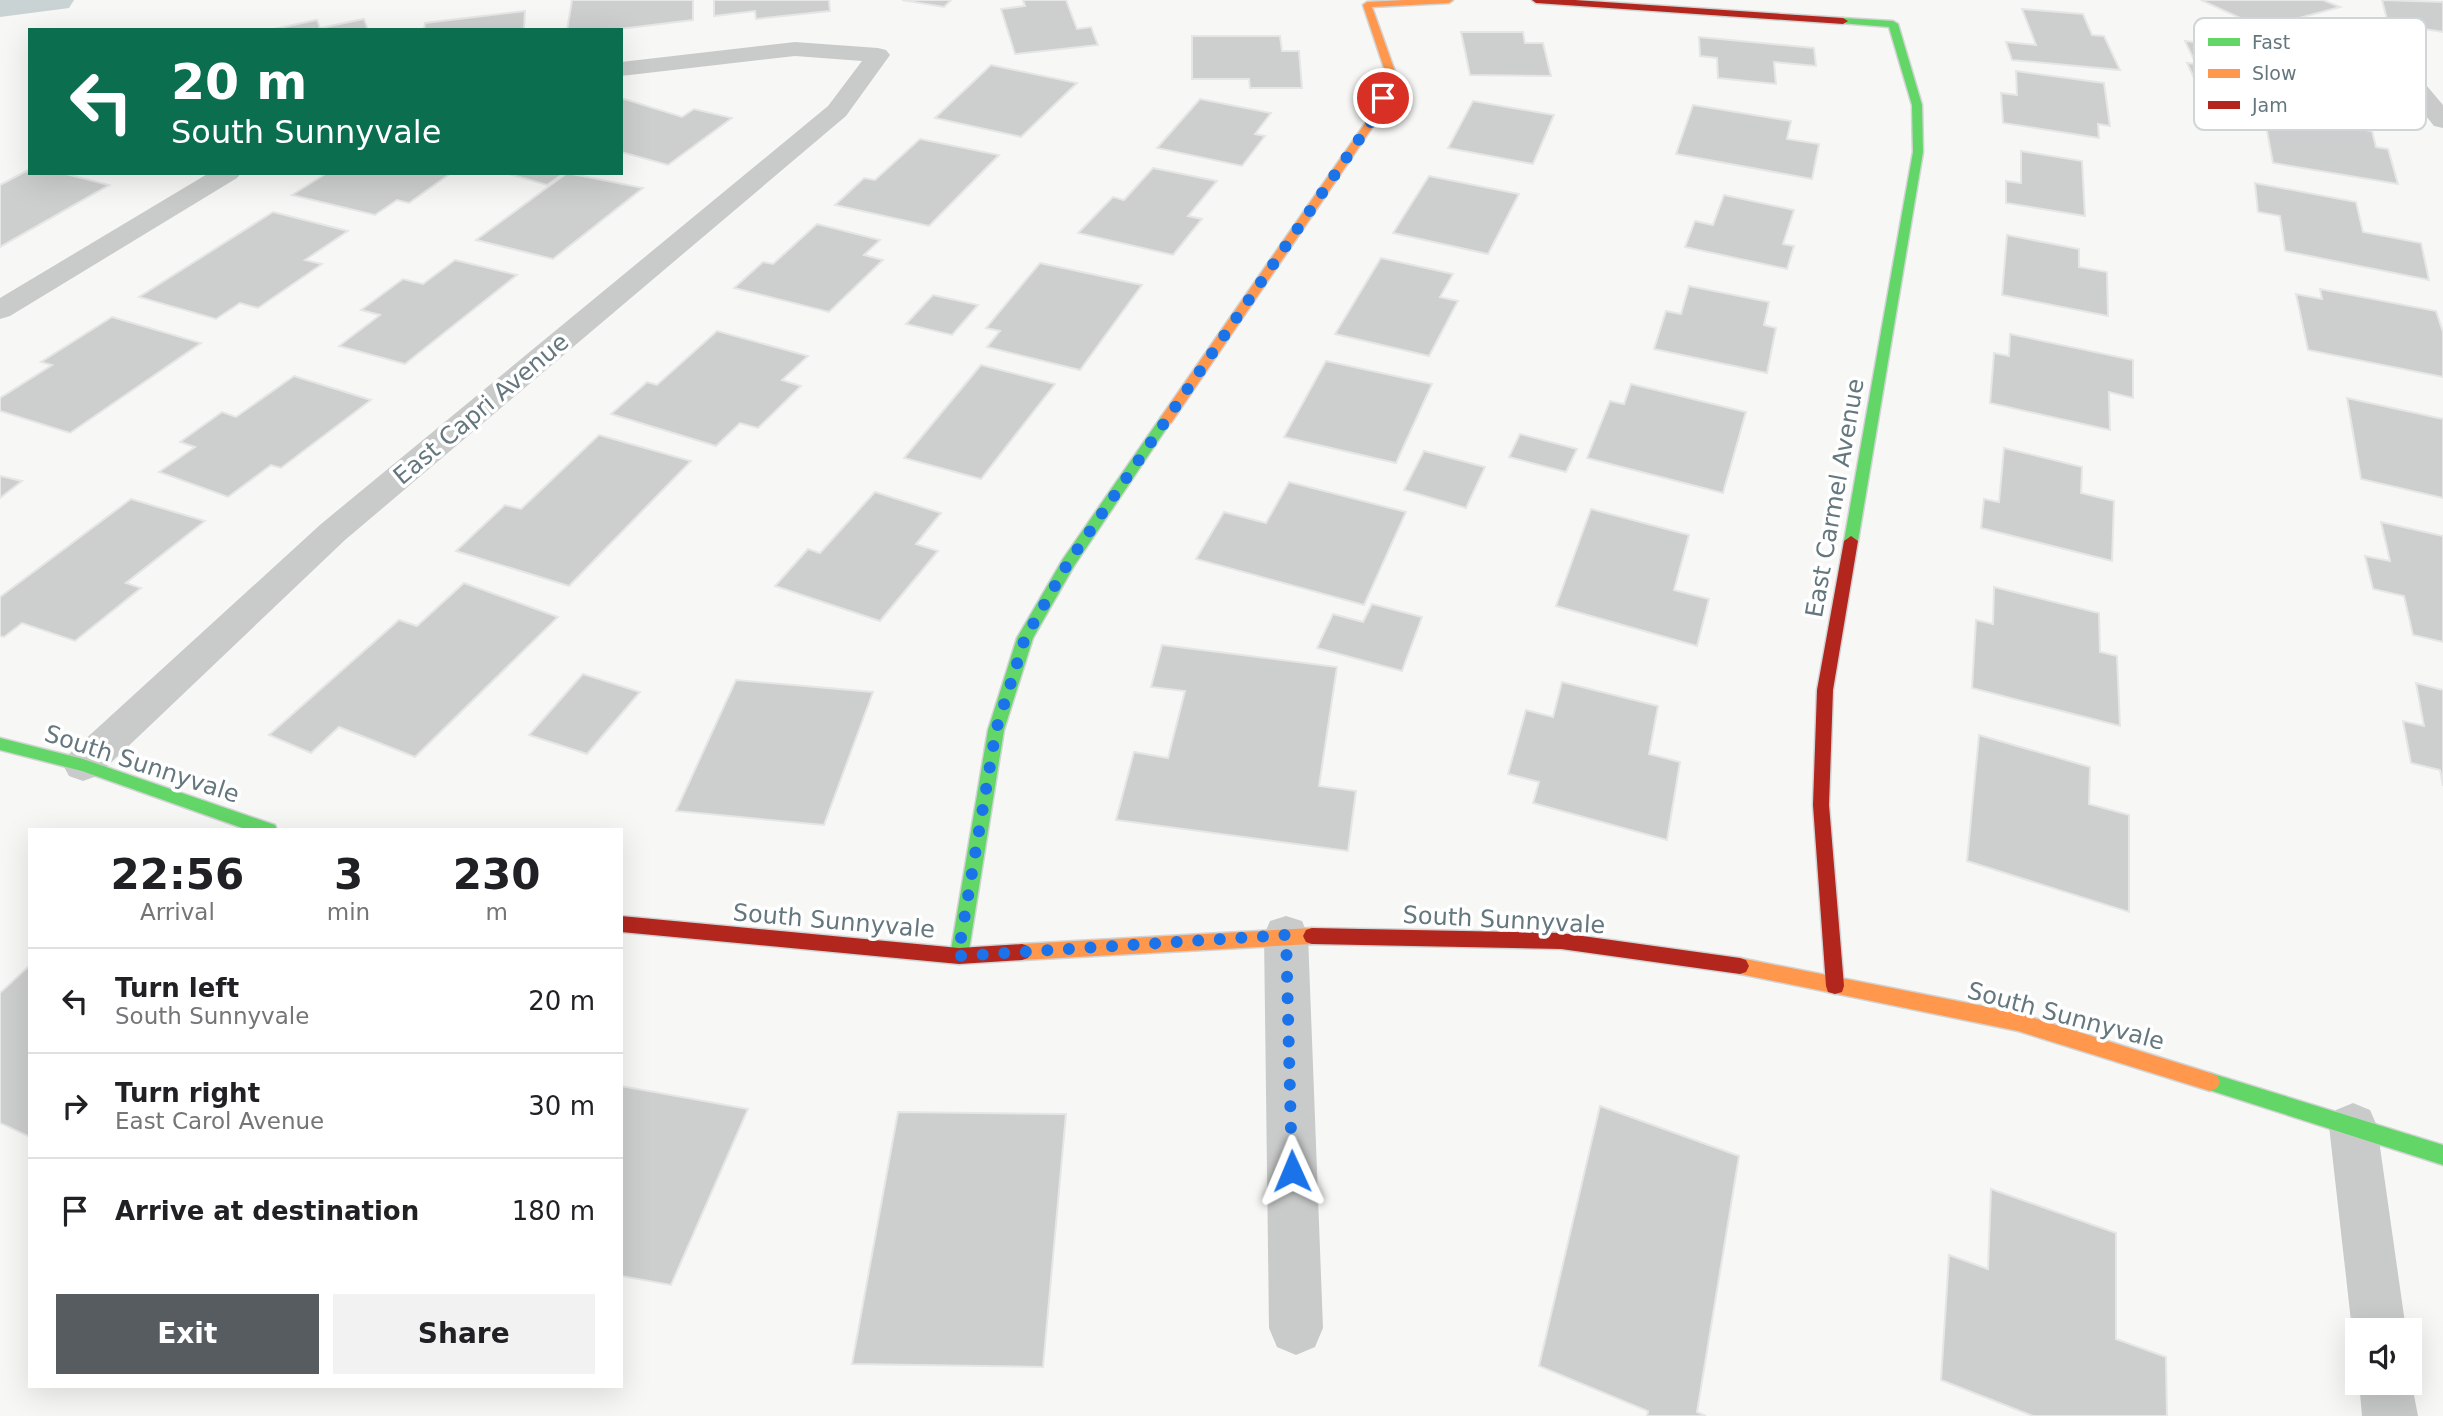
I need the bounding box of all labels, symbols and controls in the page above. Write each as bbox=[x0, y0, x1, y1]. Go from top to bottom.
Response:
legend bbox=[2194, 18, 2426, 130]
text: Fast bbox=[2252, 31, 2290, 53]
text: 20 m bbox=[171, 54, 307, 111]
icon: left bbox=[56, 56, 147, 147]
text: Slow bbox=[2252, 62, 2297, 84]
pin bbox=[1353, 68, 1413, 128]
icon: arrive bbox=[1364, 79, 1402, 117]
text: Jam bbox=[2251, 94, 2288, 116]
text: South Sunnyvale bbox=[171, 113, 441, 151]
street label: East Capri Avenue bbox=[388, 328, 574, 490]
street label: East Carmel Avenue bbox=[1800, 376, 1870, 620]
street label: South Sunnyvale bbox=[41, 719, 243, 809]
text: 22:56 bbox=[111, 850, 244, 899]
text: 3 bbox=[334, 850, 363, 899]
text: 230 bbox=[453, 850, 540, 899]
street label: South Sunnyvale bbox=[732, 898, 936, 944]
text: Arrival bbox=[140, 899, 215, 925]
text: min bbox=[327, 899, 370, 925]
text: m bbox=[485, 899, 508, 925]
street label: South Sunnyvale bbox=[1402, 901, 1606, 939]
text: Turn left bbox=[115, 973, 239, 1003]
street label: South Sunnyvale bbox=[1964, 976, 2168, 1056]
icon: left bbox=[56, 982, 94, 1020]
text: 20 m bbox=[528, 986, 595, 1016]
text: South Sunnyvale bbox=[115, 1003, 309, 1029]
text: Turn right bbox=[115, 1078, 260, 1108]
icon: right bbox=[56, 1087, 94, 1125]
text: 30 m bbox=[528, 1091, 595, 1121]
text: East Carol Avenue bbox=[115, 1108, 324, 1134]
position arrow bbox=[1255, 1134, 1329, 1208]
icon: arrive bbox=[56, 1192, 94, 1230]
text: Arrive at destination bbox=[115, 1196, 419, 1226]
text: 180 m bbox=[512, 1196, 595, 1226]
button: Exit bbox=[56, 1294, 319, 1374]
button: Share bbox=[333, 1294, 595, 1374]
map controls bbox=[2345, 1318, 2422, 1395]
button: sound bbox=[2345, 1318, 2422, 1395]

